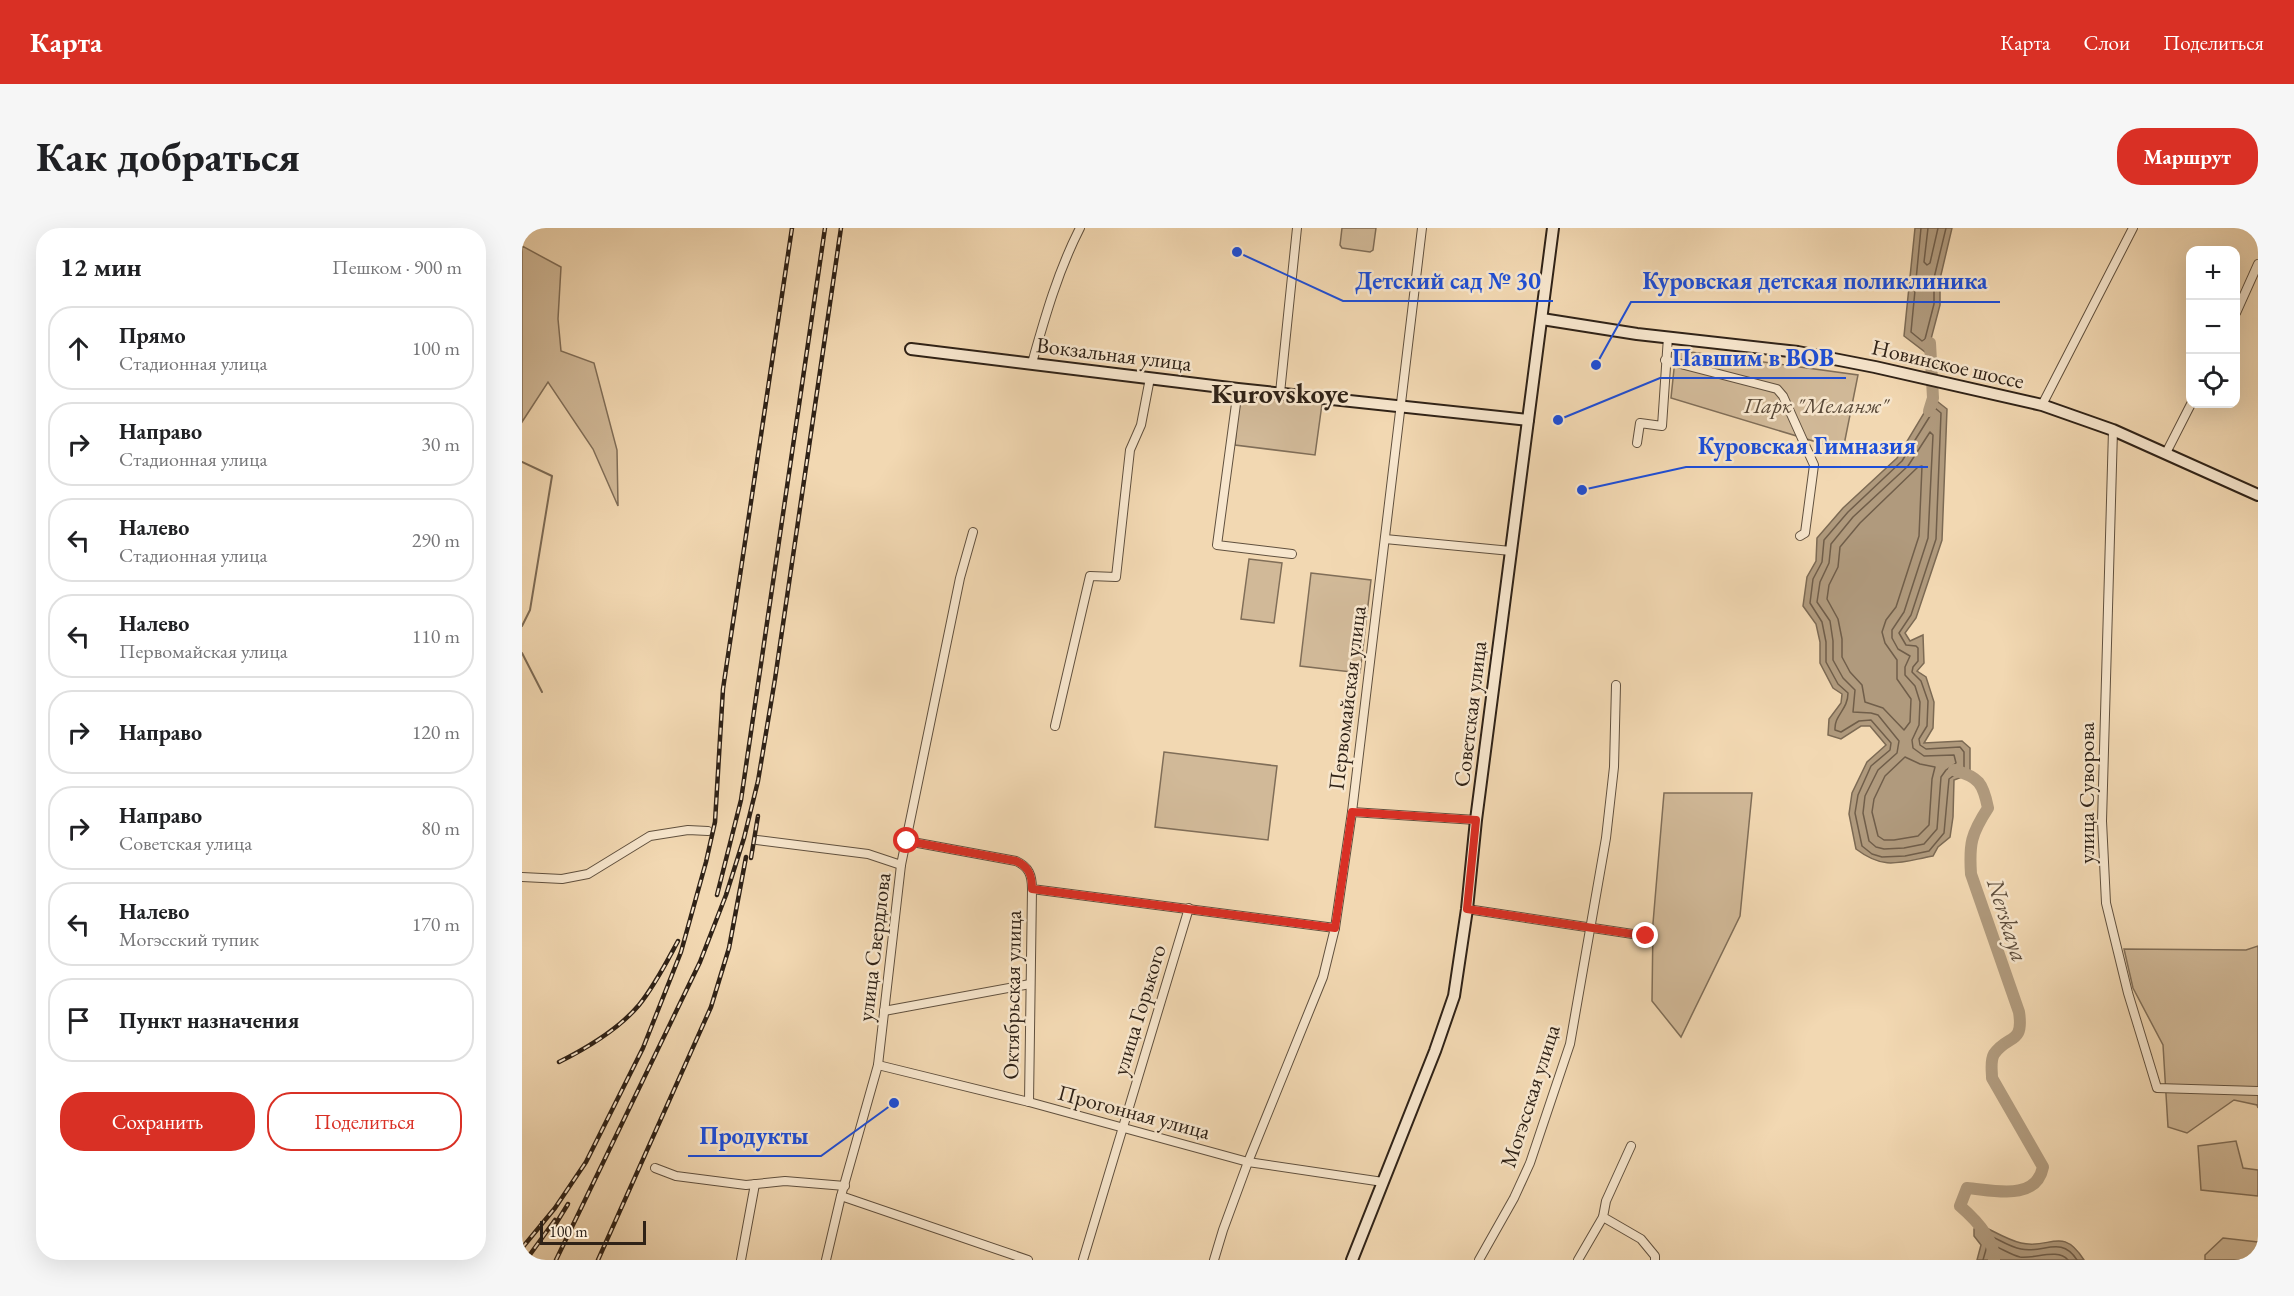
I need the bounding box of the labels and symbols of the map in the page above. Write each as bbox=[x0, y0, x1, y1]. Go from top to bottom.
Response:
callout: Детский сад № 30 bbox=[1343, 259, 1553, 301]
callout: Куровская детская поликлиника bbox=[1631, 260, 2000, 302]
text: Детский сад № 30 bbox=[1355, 265, 1541, 296]
text: Куровская детская поликлиника bbox=[1642, 265, 1988, 297]
street label: Вокзальная улица bbox=[1035, 330, 1194, 378]
street label: Новинское шоссе bbox=[1869, 332, 2027, 396]
callout: Павшим в ВОВ bbox=[1660, 336, 1846, 378]
text: Павшим в ВОВ bbox=[1672, 342, 1834, 373]
district label: Kurovskoye bbox=[1211, 375, 1349, 411]
park label: Парк "Меланж" bbox=[1743, 391, 1891, 420]
callout: Куровская Гимназия bbox=[1686, 425, 1928, 467]
text: Куровская Гимназия bbox=[1698, 430, 1916, 462]
street label: Первомайская улица bbox=[1321, 604, 1373, 792]
street label: Советская улица bbox=[1447, 639, 1493, 789]
street label: улица Суворова bbox=[2072, 722, 2101, 864]
route start bbox=[893, 827, 919, 853]
street label: улица Свердлова bbox=[850, 871, 898, 1023]
water label: Nerskaya bbox=[1980, 873, 2036, 966]
street label: Октябрьская улица bbox=[996, 910, 1028, 1080]
route end bbox=[1632, 922, 1658, 948]
street label: улица Горького bbox=[1105, 941, 1173, 1079]
street label: Могэсская улица bbox=[1493, 1021, 1567, 1171]
street label: Прогонная улица bbox=[1055, 1078, 1214, 1146]
callout: Продукты bbox=[688, 1114, 821, 1156]
text: Продукты bbox=[699, 1120, 809, 1152]
scale bar bbox=[540, 1218, 646, 1246]

